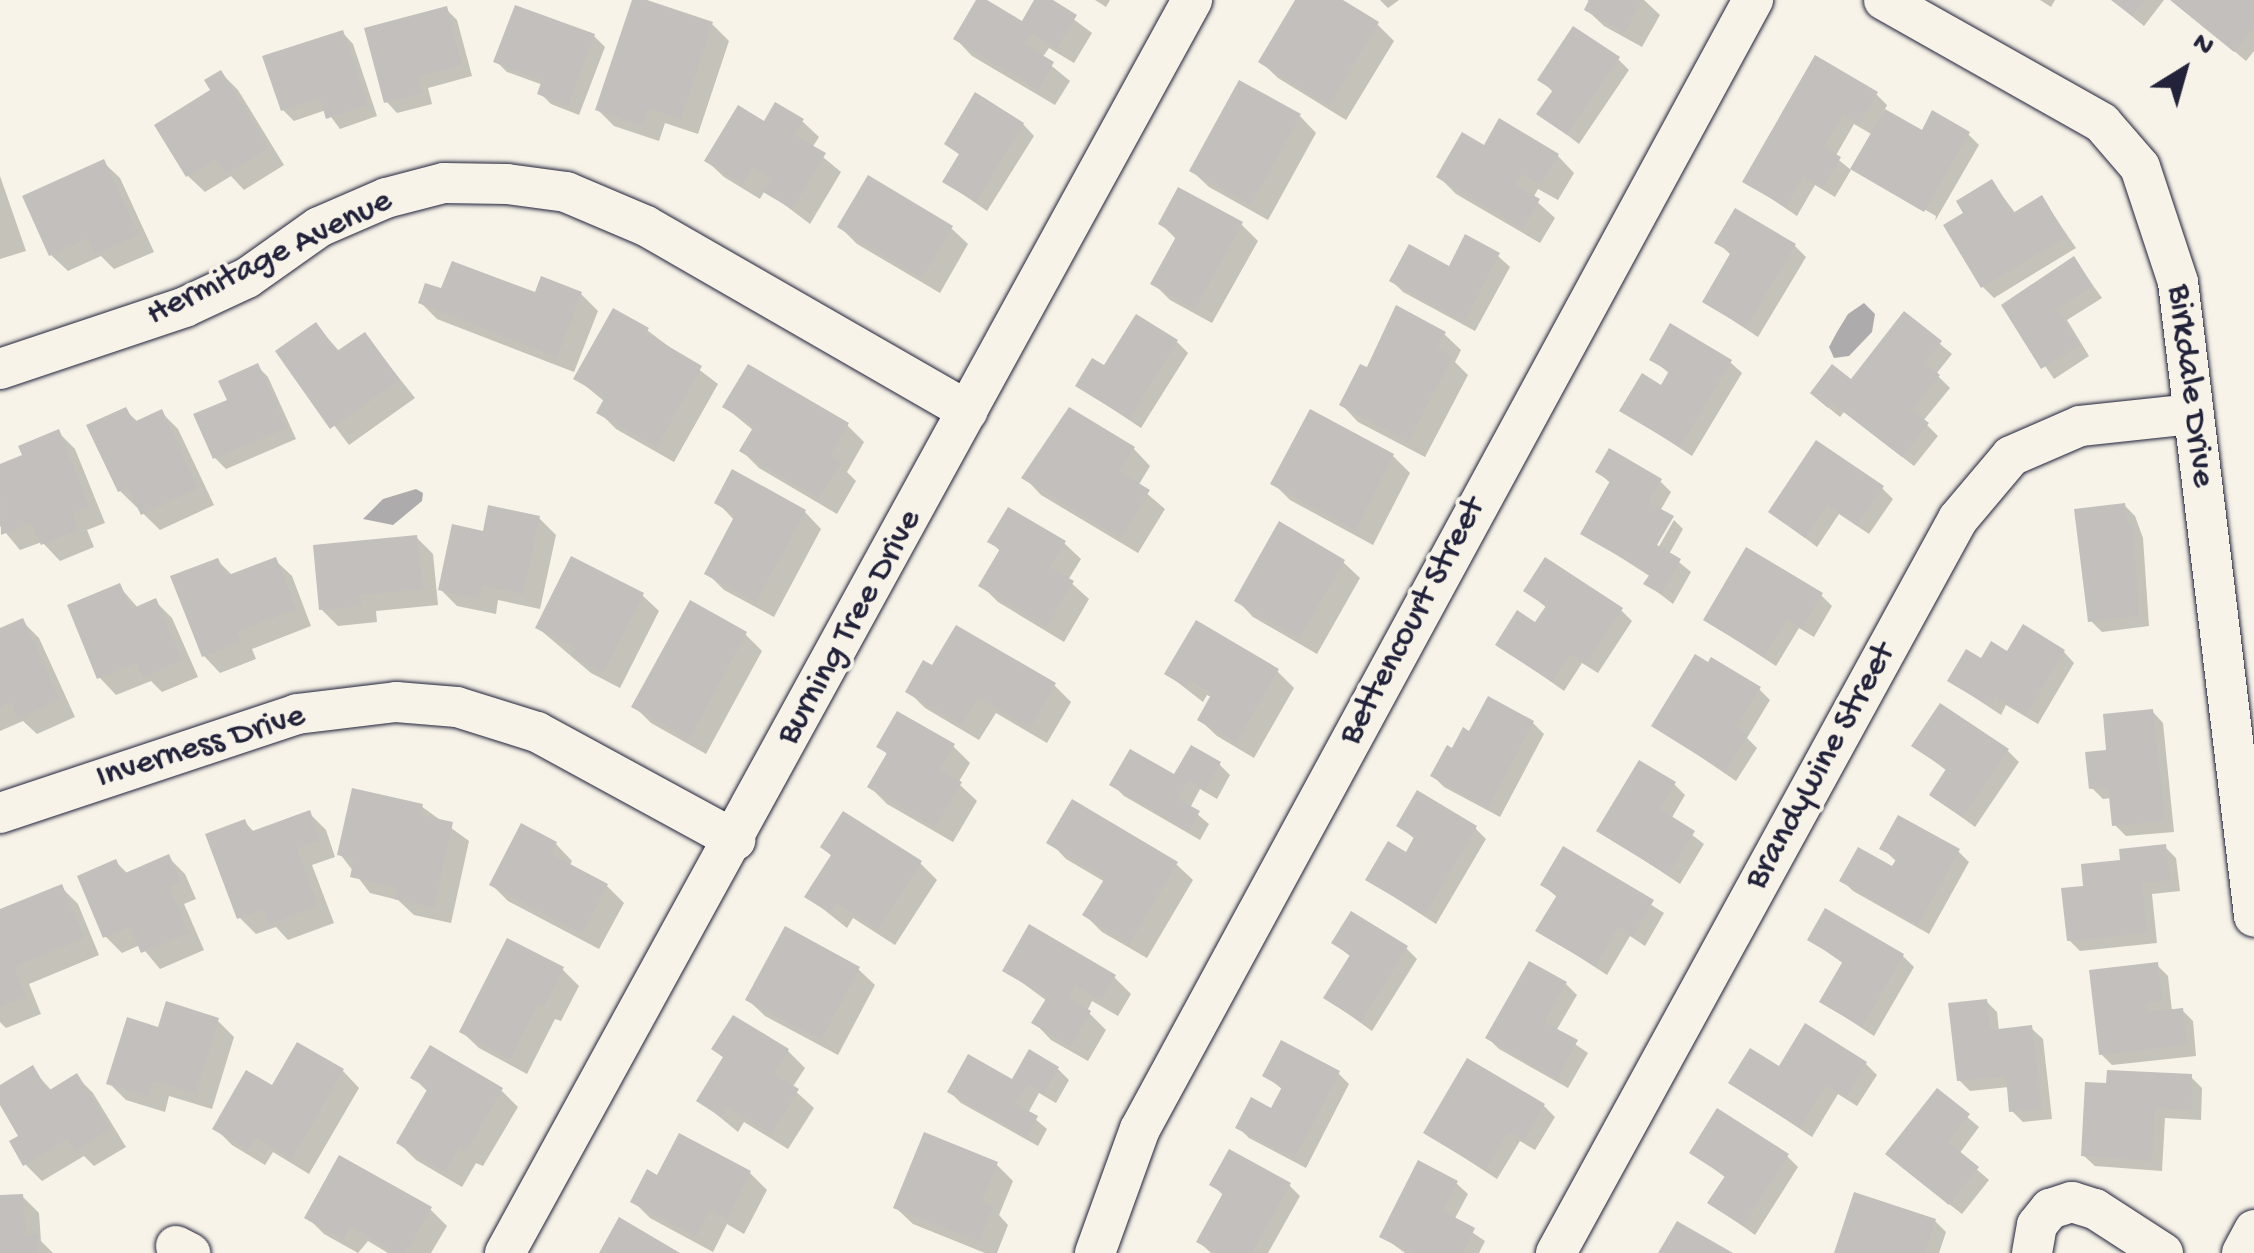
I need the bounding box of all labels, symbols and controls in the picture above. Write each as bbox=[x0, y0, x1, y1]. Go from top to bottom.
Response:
north arrow bbox=[2134, 20, 2234, 120]
text: N bbox=[2185, 27, 2220, 64]
street label: Hermitage Avenue bbox=[140, 181, 400, 337]
street label: Birkdale Drive bbox=[2156, 282, 2222, 490]
street label: Bettencourt Street bbox=[1331, 491, 1497, 753]
street label: Burning Tree Drive bbox=[769, 503, 933, 753]
street label: Brandywine Street bbox=[1737, 637, 1907, 897]
street label: Inverness Drive bbox=[92, 696, 310, 800]

